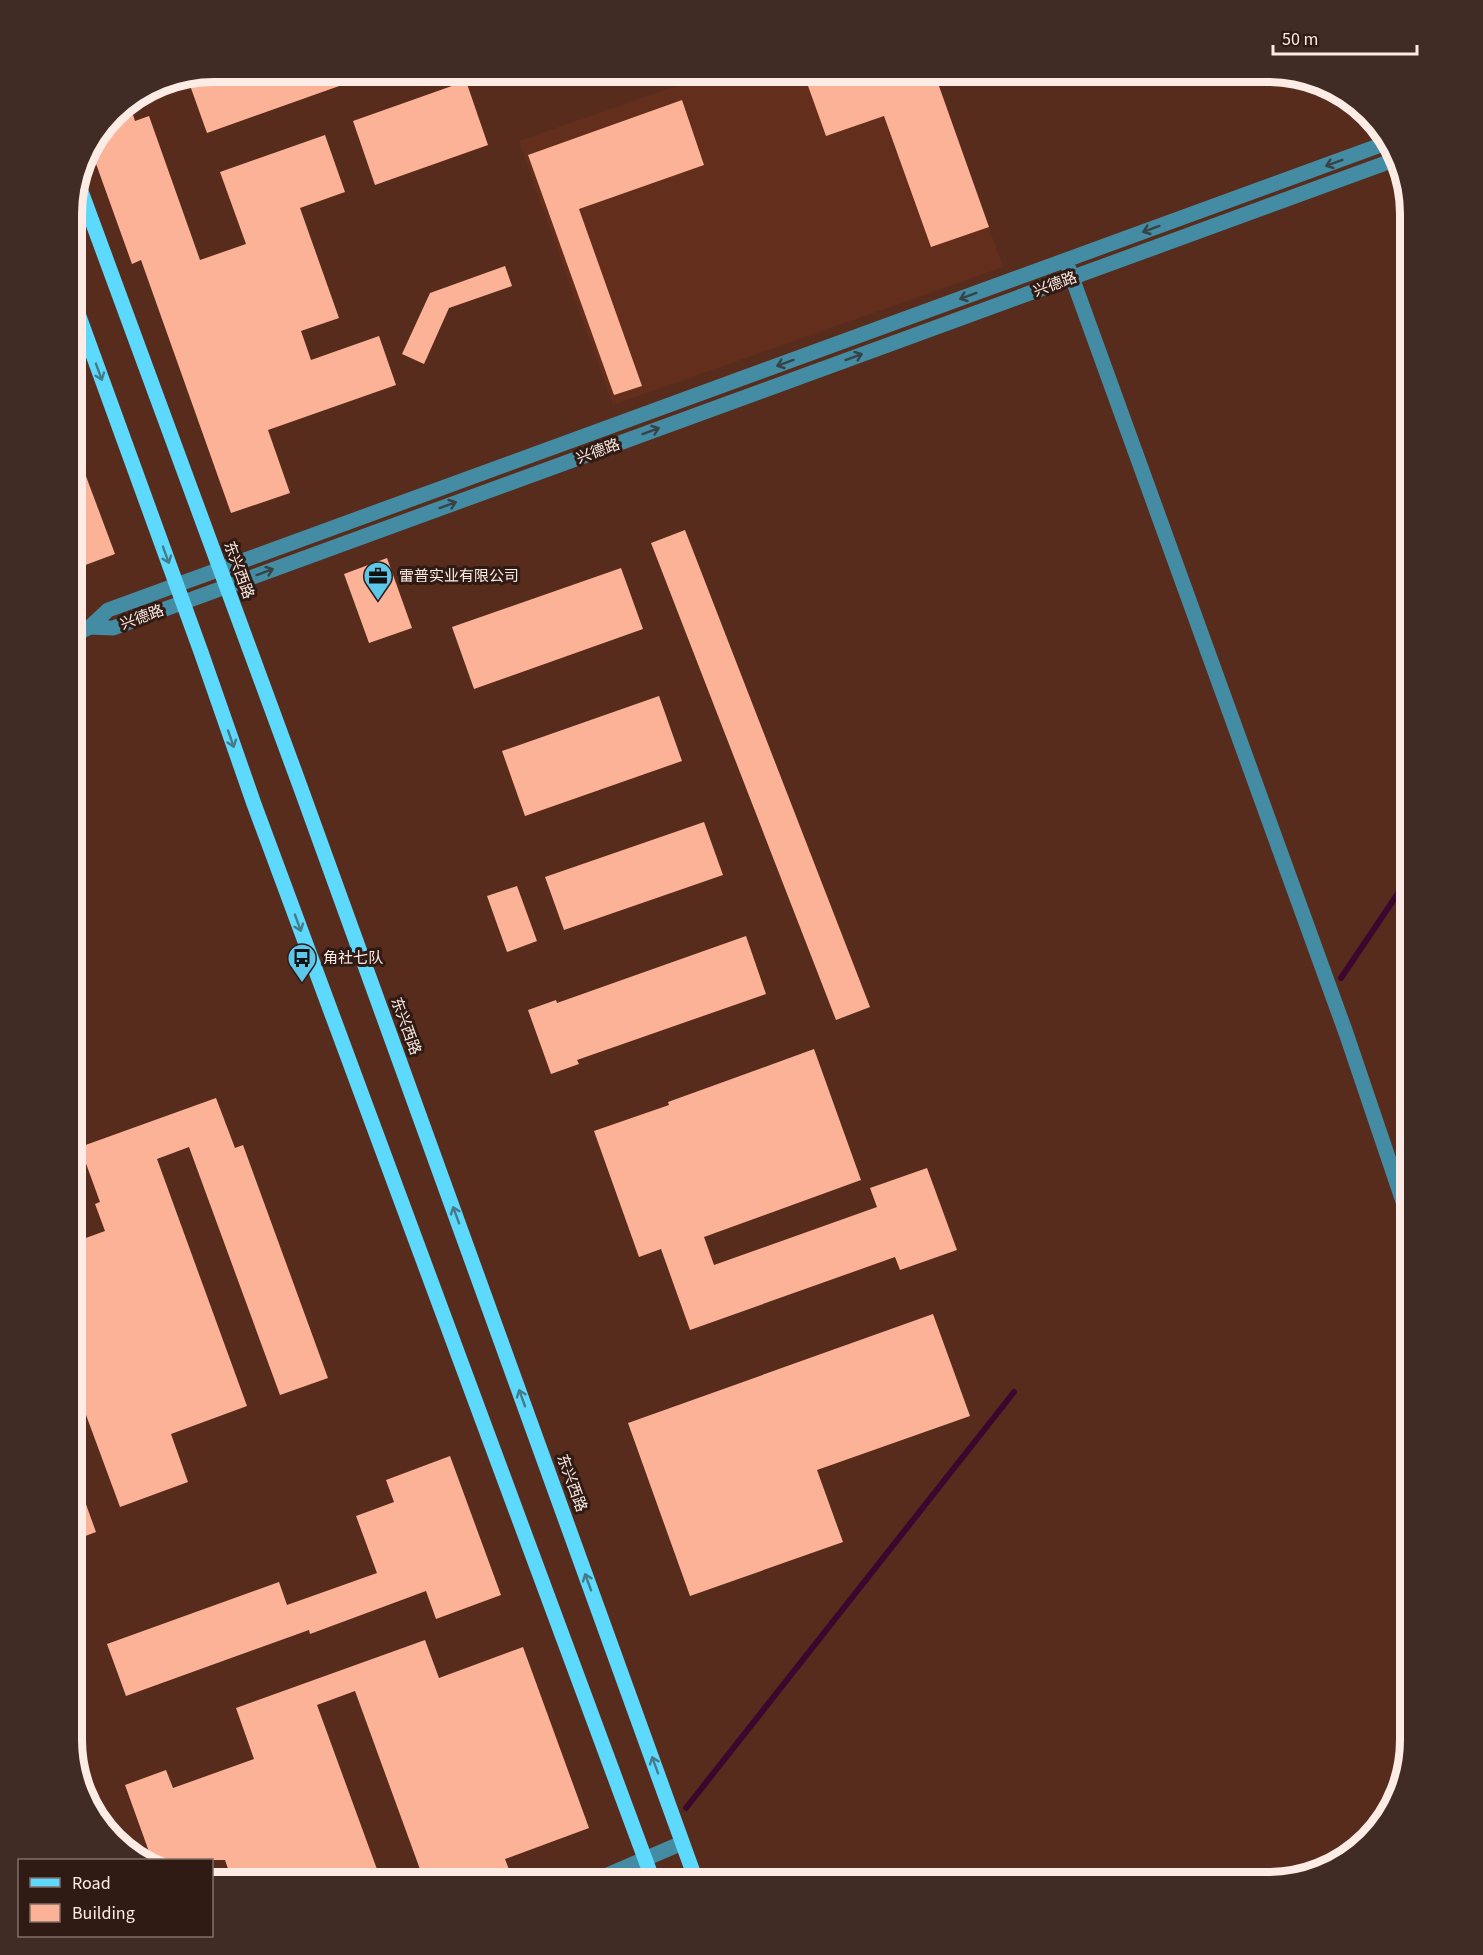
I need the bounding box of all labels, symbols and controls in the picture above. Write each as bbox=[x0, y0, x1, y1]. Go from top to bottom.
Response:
scale bar bbox=[1273, 18, 1417, 56]
text: 50 m bbox=[1282, 27, 1318, 52]
one-way arrow bbox=[1325, 158, 1344, 169]
one-way arrow bbox=[1142, 225, 1161, 236]
street label: 兴德路 bbox=[1030, 267, 1080, 302]
one-way arrow bbox=[959, 292, 978, 303]
one-way arrow bbox=[844, 351, 863, 362]
one-way arrow bbox=[776, 359, 795, 370]
one-way arrow bbox=[95, 362, 106, 381]
one-way arrow bbox=[641, 425, 660, 436]
street label: 兴德路 bbox=[573, 434, 623, 469]
one-way arrow bbox=[438, 499, 457, 510]
street label: 东兴西路 bbox=[218, 538, 259, 602]
one-way arrow bbox=[161, 546, 172, 564]
office icon: 雷普实业有限公司 bbox=[362, 560, 394, 602]
one-way arrow bbox=[255, 566, 274, 577]
place label: 雷普实业有限公司 bbox=[399, 566, 519, 587]
street label: 兴德路 bbox=[117, 600, 167, 635]
one-way arrow bbox=[227, 729, 238, 748]
one-way arrow bbox=[293, 913, 304, 931]
bus stop icon: 角社七队 bbox=[286, 942, 318, 984]
place label: 角社七队 bbox=[323, 948, 383, 969]
street label: 东兴西路 bbox=[385, 994, 426, 1058]
one-way arrow bbox=[449, 1206, 460, 1225]
one-way arrow bbox=[515, 1389, 526, 1408]
street label: 东兴西路 bbox=[551, 1451, 592, 1515]
one-way arrow bbox=[582, 1573, 593, 1592]
one-way arrow bbox=[648, 1756, 659, 1775]
legend bbox=[18, 1859, 213, 1937]
text: Road bbox=[72, 1871, 111, 1896]
text: Building bbox=[72, 1901, 135, 1926]

